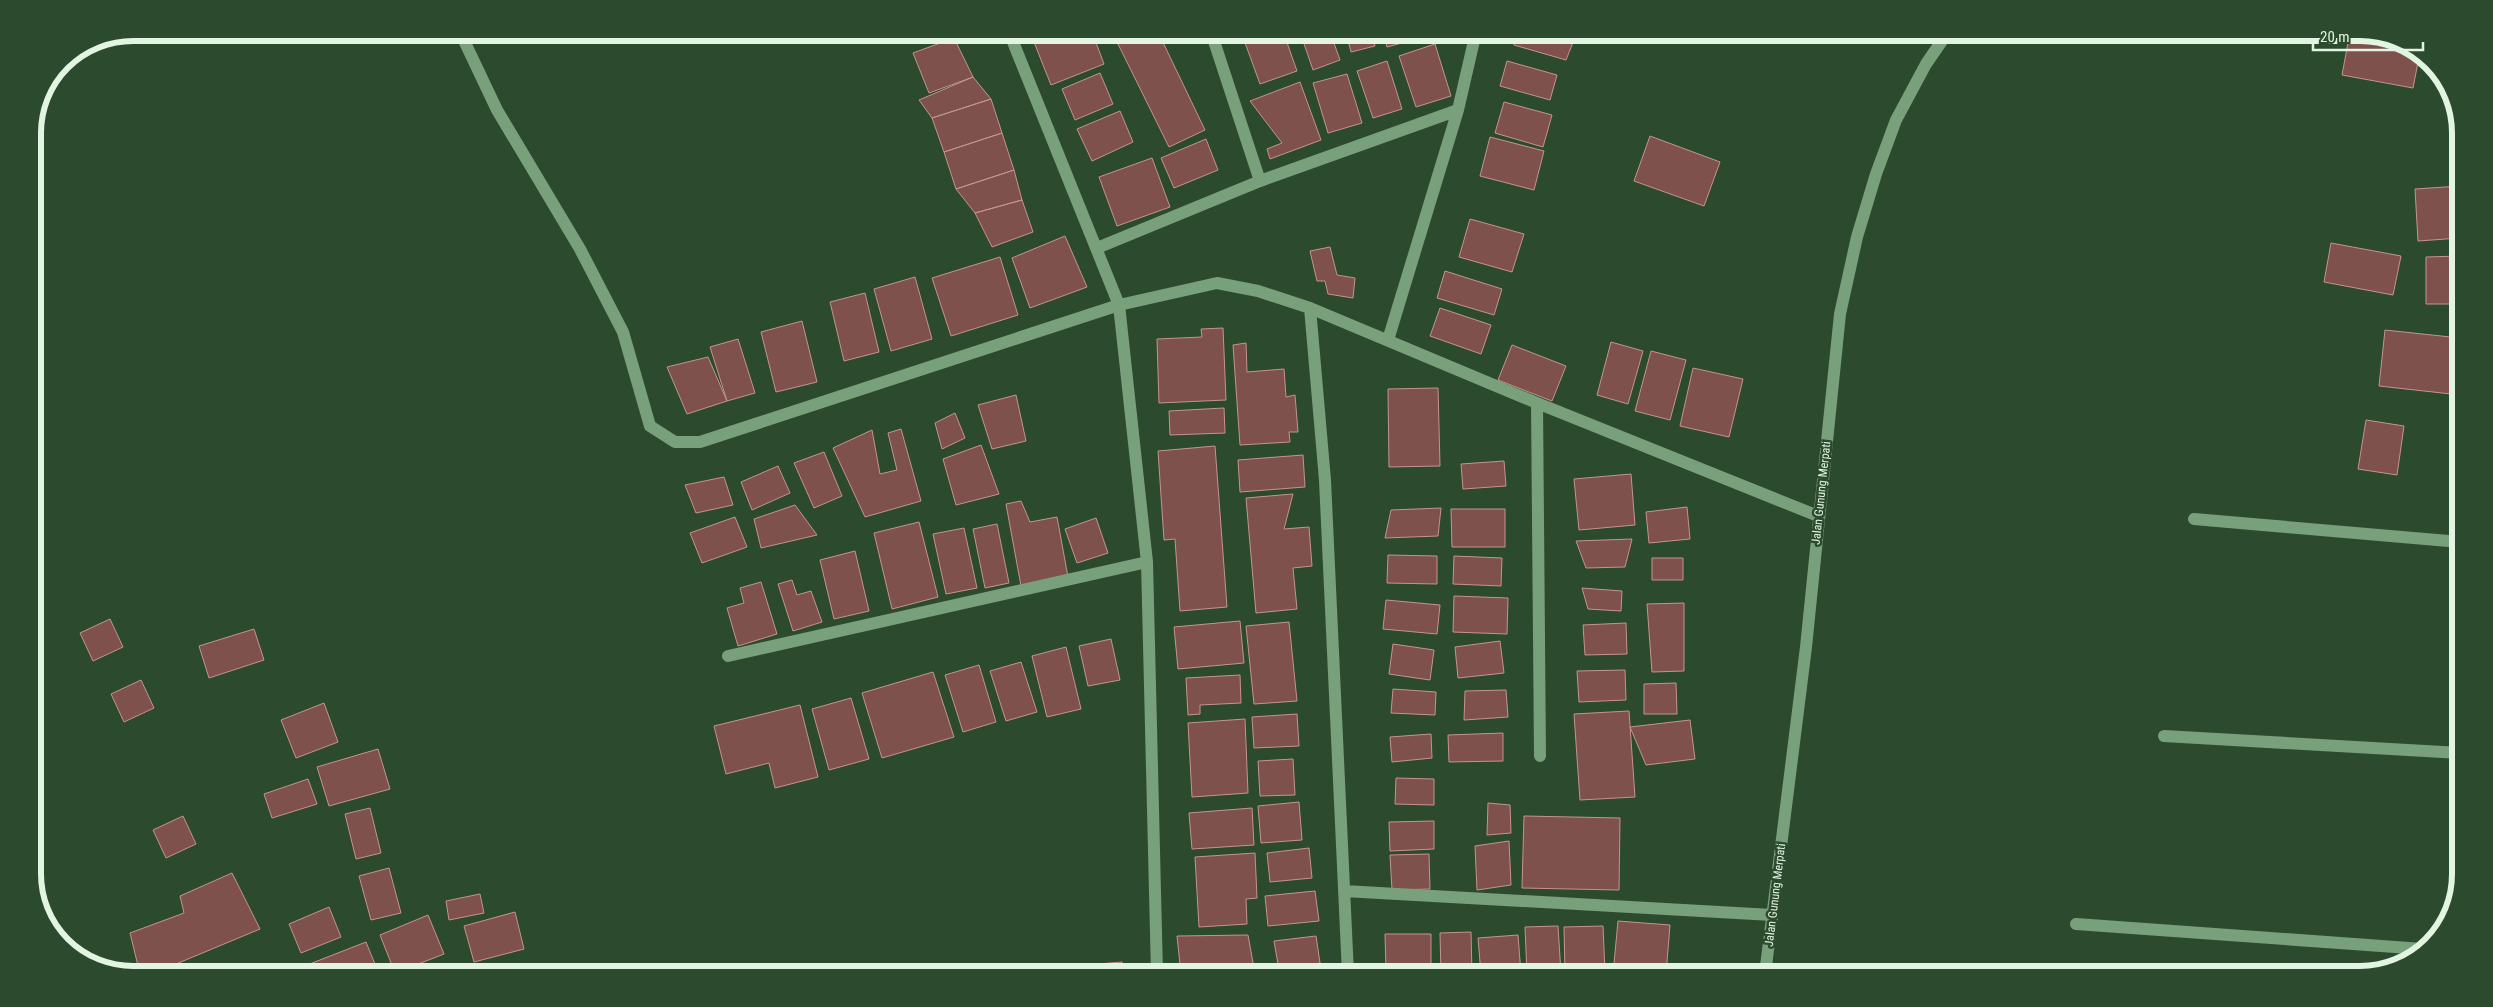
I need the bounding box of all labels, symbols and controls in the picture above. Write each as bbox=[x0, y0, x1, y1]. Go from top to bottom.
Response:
scale bar bbox=[2313, 20, 2423, 52]
text: 20 m bbox=[2320, 28, 2350, 46]
street label: Jalan Gunung Merpati bbox=[1809, 441, 1833, 545]
street label: Jalan Gunung Merpati bbox=[1762, 843, 1788, 947]

